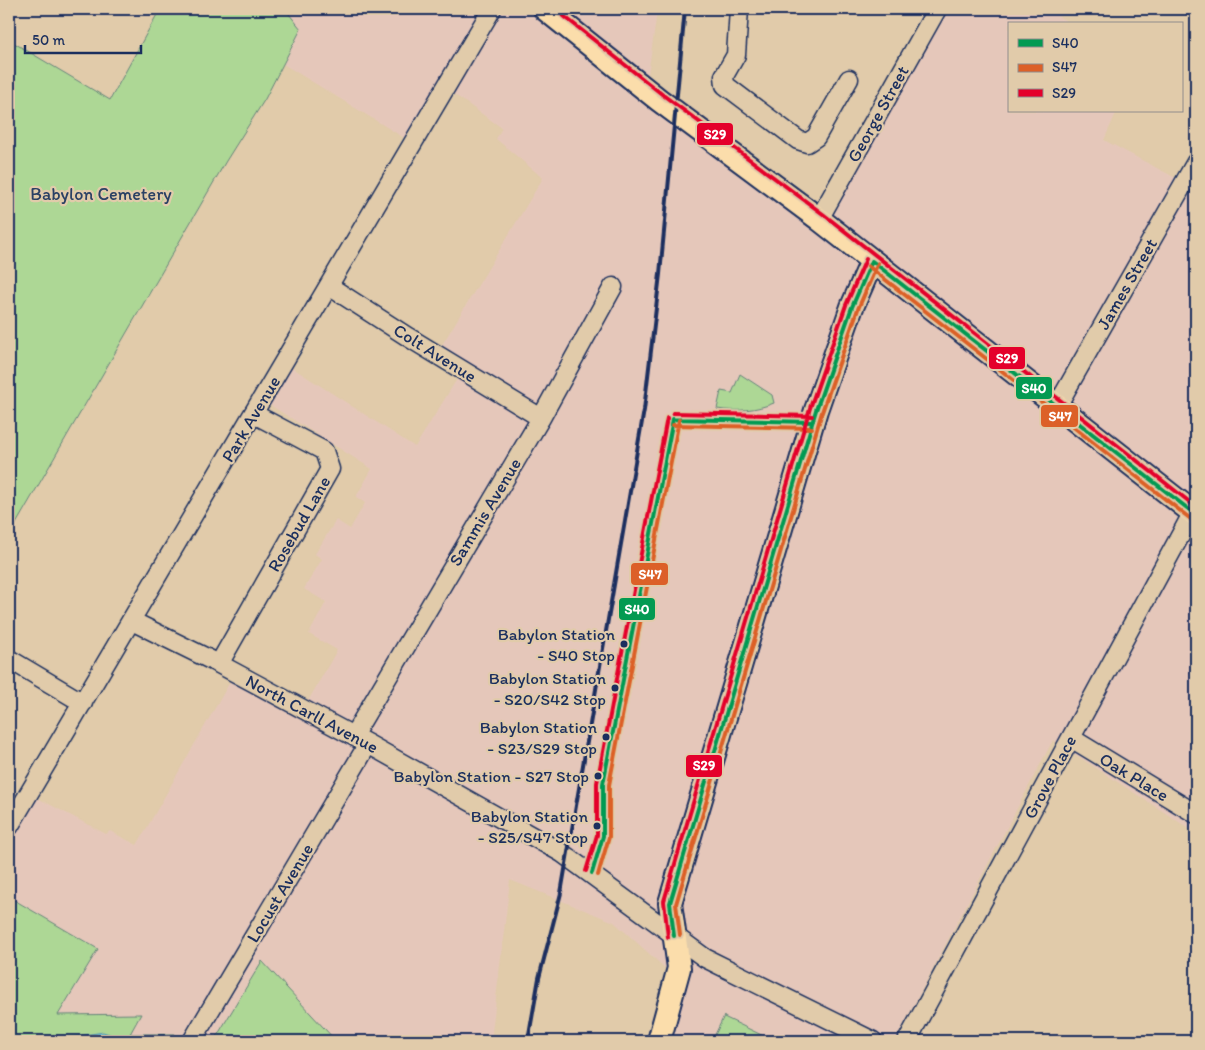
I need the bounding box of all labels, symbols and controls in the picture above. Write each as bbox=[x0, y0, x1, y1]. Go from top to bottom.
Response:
scale bar bbox=[25, 22, 141, 54]
legend bbox=[1008, 22, 1182, 112]
text: 50 m bbox=[32, 31, 65, 49]
text: S40 bbox=[1052, 34, 1079, 52]
text: S47 bbox=[1052, 58, 1077, 76]
street label: George Street bbox=[842, 62, 914, 166]
text: S29 bbox=[1052, 84, 1076, 102]
line badge: S29 bbox=[696, 122, 734, 146]
text: S29 bbox=[704, 126, 726, 143]
park label: Babylon Cemetery bbox=[30, 183, 172, 205]
street label: James Street bbox=[1092, 234, 1162, 333]
street label: Colt Avenue bbox=[389, 319, 481, 387]
line badge: S29 bbox=[988, 346, 1026, 370]
text: S29 bbox=[996, 350, 1018, 367]
street label: Park Avenue bbox=[217, 372, 285, 466]
line badge: S40 bbox=[1015, 376, 1053, 400]
text: S40 bbox=[1022, 380, 1047, 397]
line badge: S47 bbox=[1040, 404, 1079, 428]
text: S47 bbox=[1048, 408, 1072, 425]
street label: Sammis Avenue bbox=[444, 454, 526, 570]
street label: Rosebud Lane bbox=[263, 472, 335, 576]
line badge: S47 bbox=[630, 562, 669, 586]
text: S47 bbox=[638, 566, 662, 583]
line badge: S40 bbox=[618, 597, 656, 621]
text: S40 bbox=[625, 601, 650, 618]
place label: Babylon Station - S40 Stop bbox=[498, 624, 615, 665]
marker: Babylon Station - S40 Stop bbox=[619, 639, 629, 649]
place label: Babylon Station - S20/S42 Stop bbox=[489, 668, 606, 709]
street label: North Carll Avenue bbox=[242, 670, 382, 758]
marker: Babylon Station - S20/S42 Stop bbox=[610, 683, 620, 693]
place label: Babylon Station - S23/S29 Stop bbox=[480, 717, 597, 758]
street label: Grove Place bbox=[1019, 731, 1081, 823]
marker: Babylon Station - S23/S29 Stop bbox=[601, 732, 611, 742]
street label: Oak Place bbox=[1095, 748, 1173, 806]
line badge: S29 bbox=[685, 754, 723, 778]
text: S29 bbox=[693, 757, 715, 774]
place label: Babylon Station - S27 Stop bbox=[394, 766, 589, 786]
marker: Babylon Station - S27 Stop bbox=[593, 771, 603, 781]
place label: Babylon Station - S25/S47 Stop bbox=[471, 806, 588, 847]
marker: Babylon Station - S25/S47 Stop bbox=[592, 821, 602, 831]
street label: Locust Avenue bbox=[242, 839, 318, 947]

